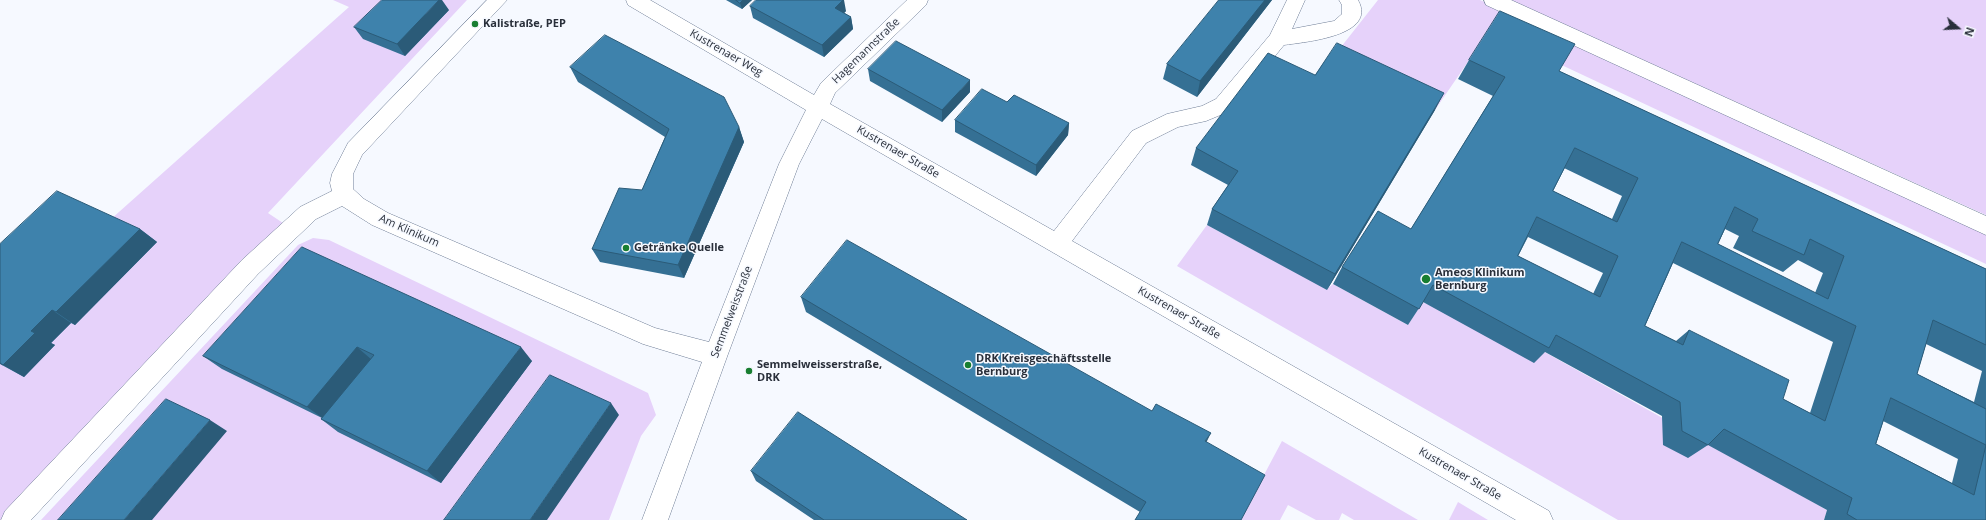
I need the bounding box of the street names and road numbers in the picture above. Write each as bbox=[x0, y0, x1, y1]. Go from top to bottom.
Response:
street label: Hagemannstraße bbox=[829, 15, 903, 87]
street label: Kustrenaer Weg bbox=[687, 27, 765, 79]
street label: Kustrenaer Straße bbox=[854, 123, 942, 181]
street label: Am Klinikum bbox=[377, 212, 441, 250]
street label: Semmelweisstraße bbox=[708, 264, 756, 360]
street label: Kustrenaer Straße bbox=[1135, 284, 1223, 342]
street label: Kustrenaer Straße bbox=[1416, 445, 1504, 503]

